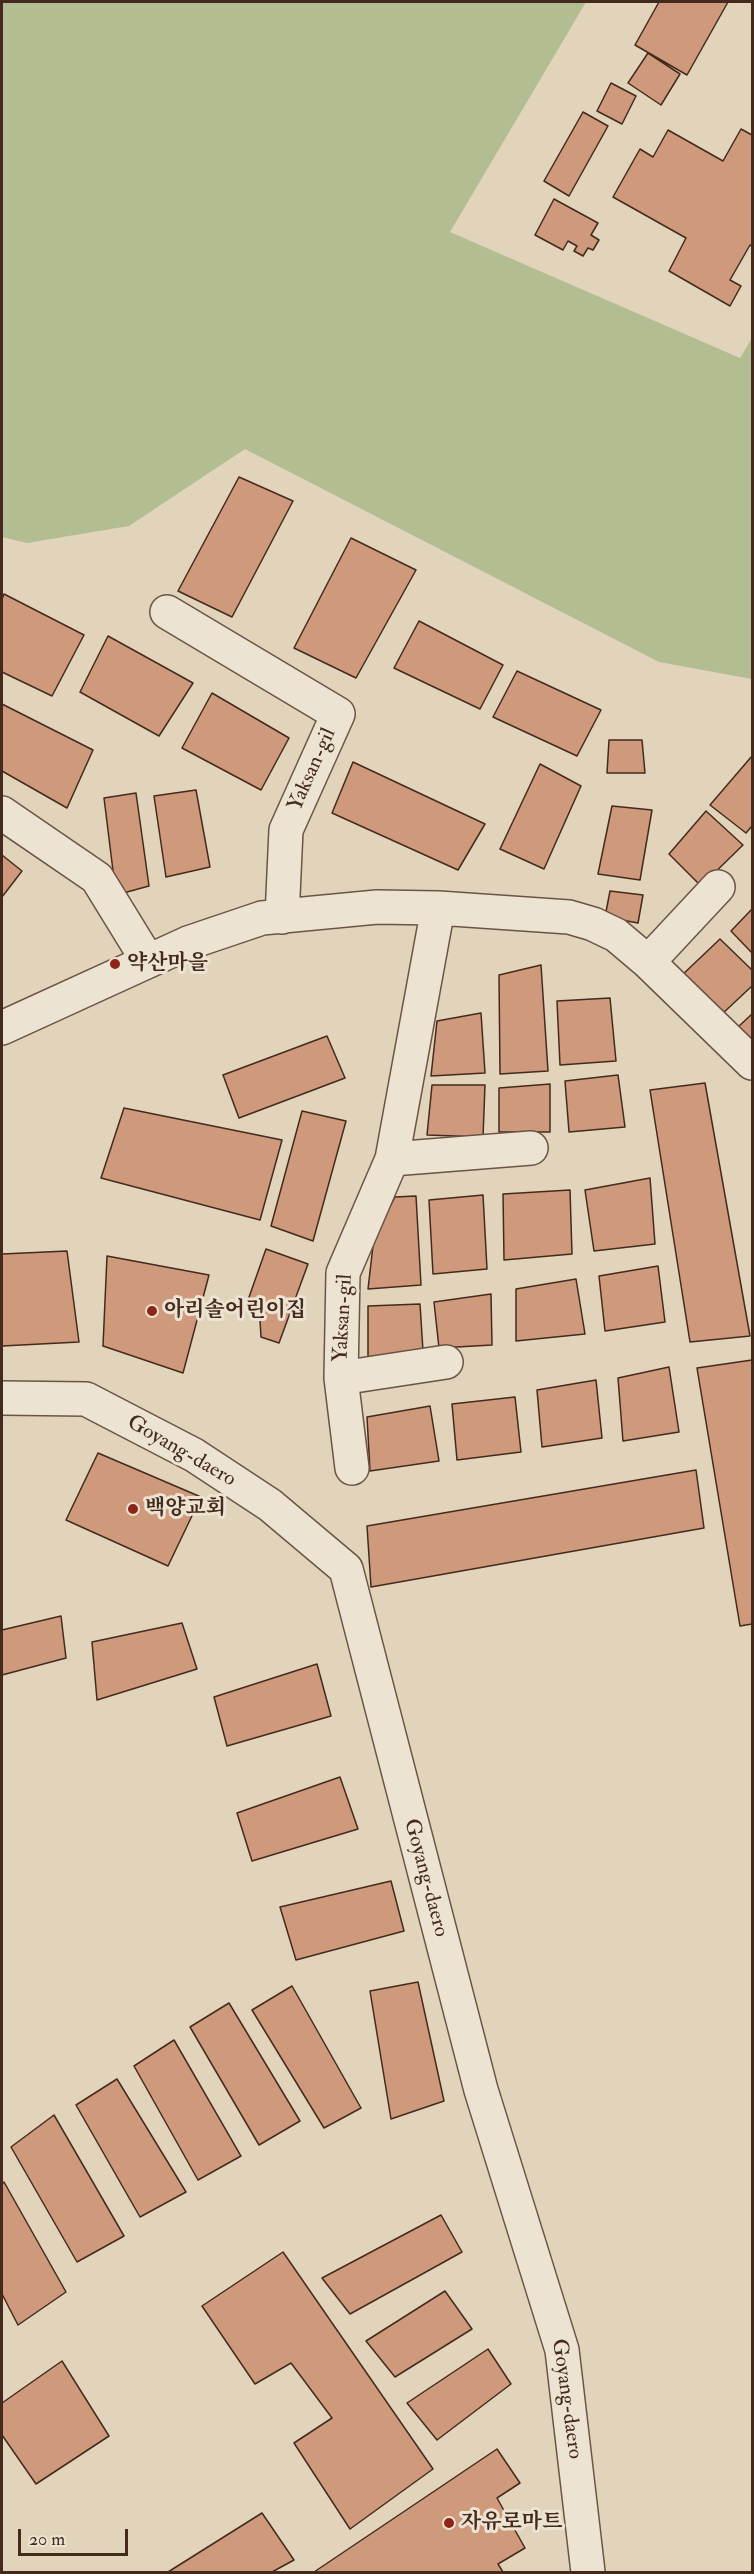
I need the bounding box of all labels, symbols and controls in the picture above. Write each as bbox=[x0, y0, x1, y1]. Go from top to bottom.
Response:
street label: Yaksan-gil bbox=[284, 725, 342, 815]
place label: 약산마을 bbox=[127, 951, 208, 977]
marker: 약산마을 bbox=[108, 957, 122, 971]
street label: Yaksan-gil bbox=[329, 1273, 359, 1363]
place label: 아리솔어린이집 bbox=[164, 1298, 306, 1324]
marker: 아리솔어린이집 bbox=[145, 1304, 159, 1318]
street label: Goyang-daero bbox=[122, 1411, 240, 1493]
place label: 백양교회 bbox=[145, 1496, 226, 1522]
marker: 백양교회 bbox=[126, 1502, 140, 1516]
street label: Goyang-daero bbox=[397, 1816, 453, 1940]
street label: Goyang-daero bbox=[545, 2337, 587, 2461]
place label: 자유로마트 bbox=[461, 2510, 562, 2536]
marker: 자유로마트 bbox=[442, 2516, 456, 2530]
scale bar bbox=[21, 2517, 130, 2555]
text: 20 m bbox=[29, 2528, 65, 2551]

